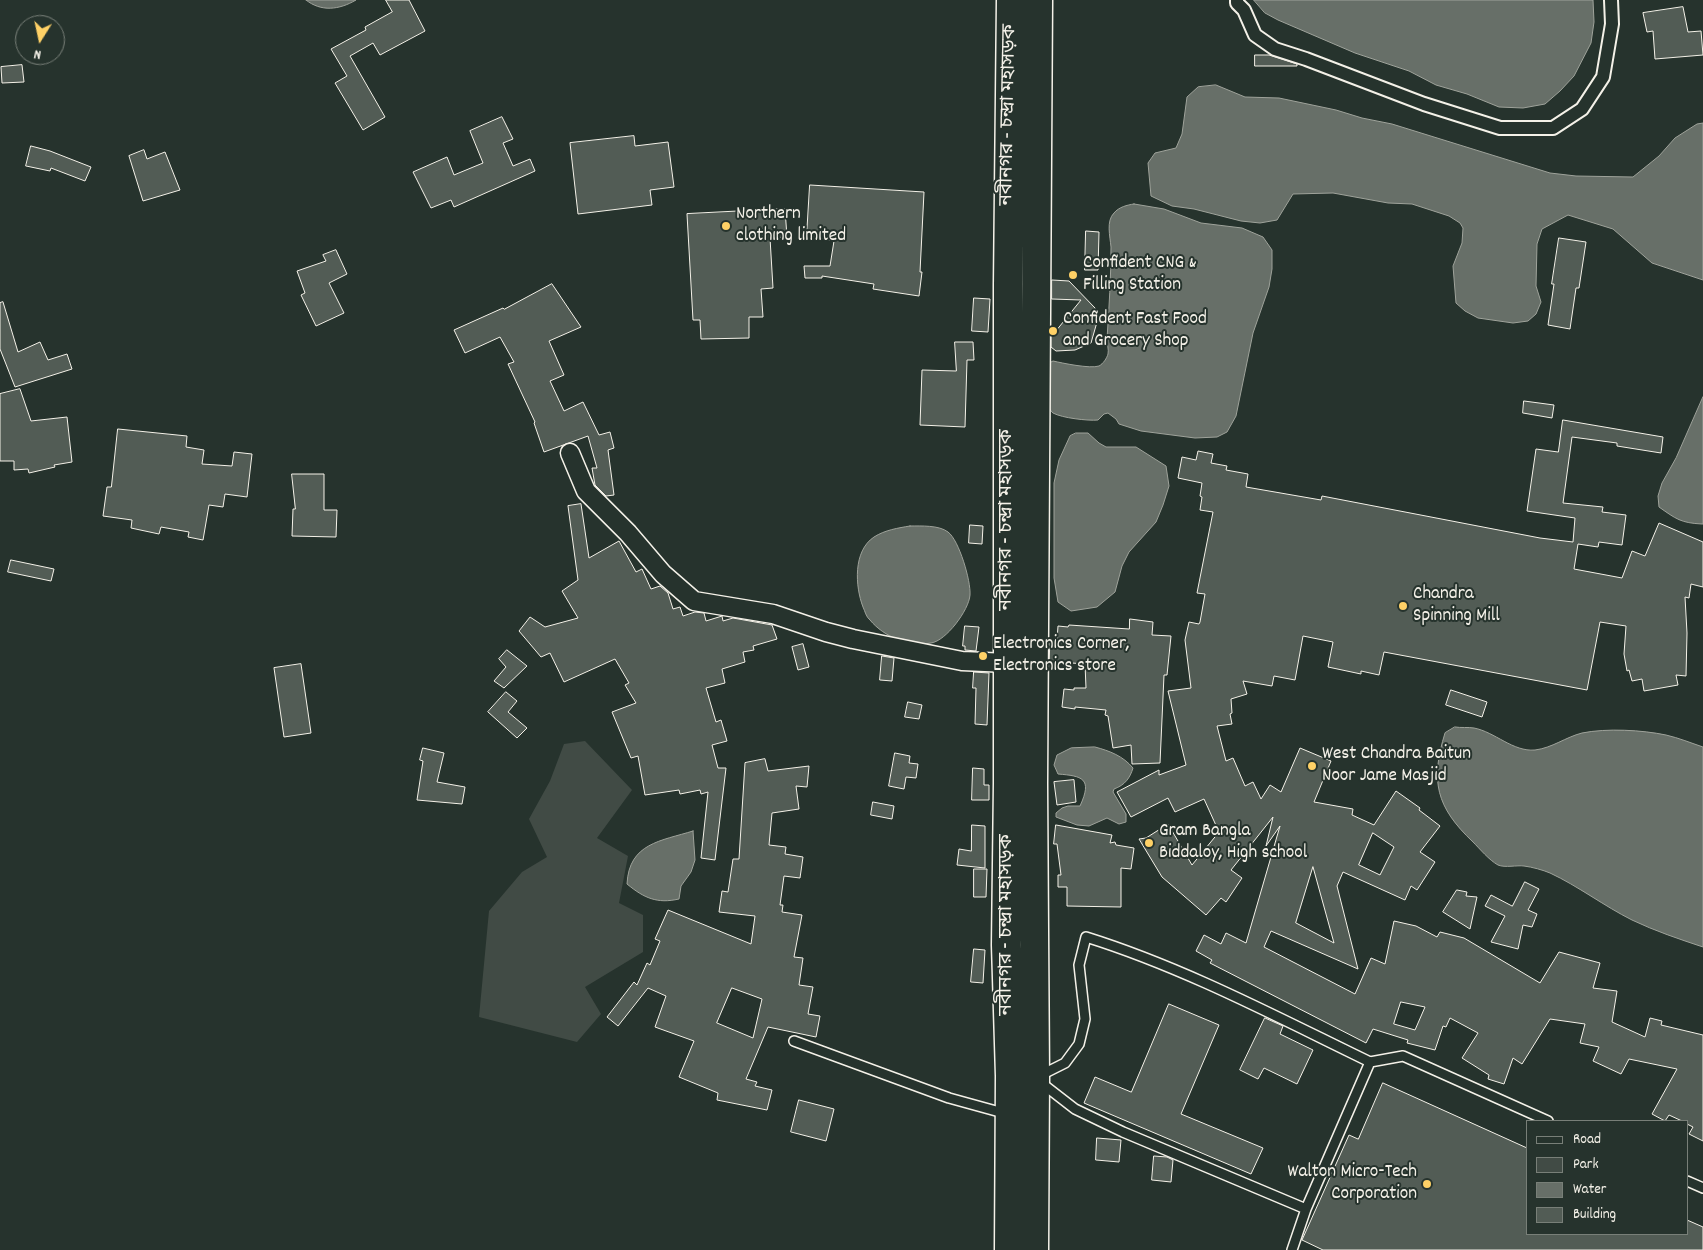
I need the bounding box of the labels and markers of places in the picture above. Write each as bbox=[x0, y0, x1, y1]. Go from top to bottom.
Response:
place label: Northern clothing limited bbox=[736, 204, 846, 248]
marker: Northern clothing limited bbox=[720, 220, 732, 232]
place label: Confident CNG & Filling Station bbox=[1083, 253, 1197, 297]
marker: Confident CNG & Filling Station bbox=[1067, 269, 1079, 281]
place label: Confident Fast Food and Grocery Shop bbox=[1063, 309, 1207, 353]
marker: Confident Fast Food and Grocery Shop bbox=[1047, 325, 1059, 337]
place label: Chandra Spinning Mill bbox=[1413, 584, 1500, 628]
marker: Chandra Spinning Mill bbox=[1397, 600, 1409, 612]
place label: Electronics Corner, Electronics store bbox=[993, 634, 1130, 678]
marker: Electronics Corner, Electronics store bbox=[977, 650, 989, 662]
place label: West Chandra Baitun Noor Jame Masjid bbox=[1322, 744, 1471, 788]
marker: West Chandra Baitun Noor Jame Masjid bbox=[1306, 760, 1318, 772]
place label: Gram Bangla Biddaloy, High school bbox=[1159, 821, 1307, 865]
marker: Gram Bangla Biddaloy, High school bbox=[1143, 837, 1155, 849]
place label: Walton Micro-Tech Corporation bbox=[1288, 1162, 1417, 1206]
marker: Walton Micro-Tech Corporation bbox=[1421, 1178, 1433, 1190]

